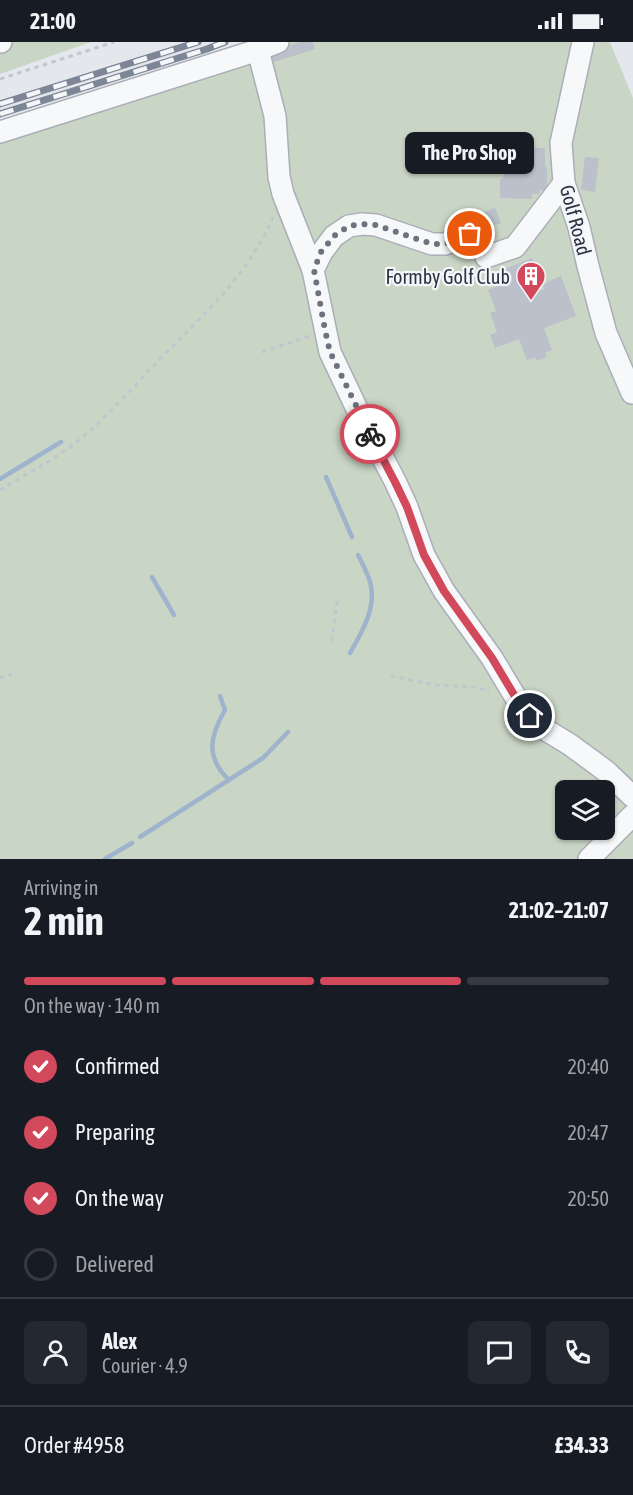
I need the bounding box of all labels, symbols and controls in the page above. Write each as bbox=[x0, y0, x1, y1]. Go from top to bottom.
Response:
text: 21:00 bbox=[30, 8, 76, 34]
callout: The Pro Shop bbox=[406, 132, 534, 174]
text: The Pro Shop bbox=[422, 141, 517, 164]
street label: Golf Road bbox=[556, 182, 596, 258]
pin bbox=[444, 208, 495, 259]
icon: bag bbox=[453, 217, 486, 250]
building icon: Formby Golf Club bbox=[515, 260, 547, 302]
place label: Formby Golf Club bbox=[385, 265, 510, 288]
courier bbox=[340, 404, 400, 464]
icon: bike bbox=[354, 418, 387, 451]
pin bbox=[504, 690, 555, 741]
icon: home bbox=[513, 699, 546, 732]
map controls bbox=[555, 780, 615, 840]
button: layers bbox=[555, 780, 615, 840]
text: Arriving in bbox=[24, 876, 98, 899]
text: 21:02–21:07 bbox=[509, 897, 609, 923]
text: 2 min bbox=[24, 899, 104, 943]
text: On the way · 140 m bbox=[24, 994, 160, 1017]
icon: check bbox=[24, 1050, 57, 1083]
text: Confirmed bbox=[75, 1053, 160, 1079]
text: 20:40 bbox=[567, 1055, 609, 1078]
icon: check bbox=[24, 1116, 57, 1149]
text: Preparing bbox=[75, 1119, 155, 1145]
text: 20:47 bbox=[567, 1121, 609, 1144]
icon: check bbox=[24, 1182, 57, 1215]
text: On the way bbox=[75, 1185, 164, 1211]
text: 20:50 bbox=[567, 1187, 609, 1210]
text: Delivered bbox=[75, 1251, 154, 1277]
button: person bbox=[24, 1321, 87, 1384]
button: chat bbox=[468, 1321, 531, 1384]
button: phone bbox=[546, 1321, 609, 1384]
text: Alex bbox=[102, 1328, 137, 1354]
text: Courier · 4.9 bbox=[102, 1354, 188, 1377]
text: Order #4958 bbox=[24, 1432, 124, 1458]
text: £34.33 bbox=[554, 1432, 609, 1458]

